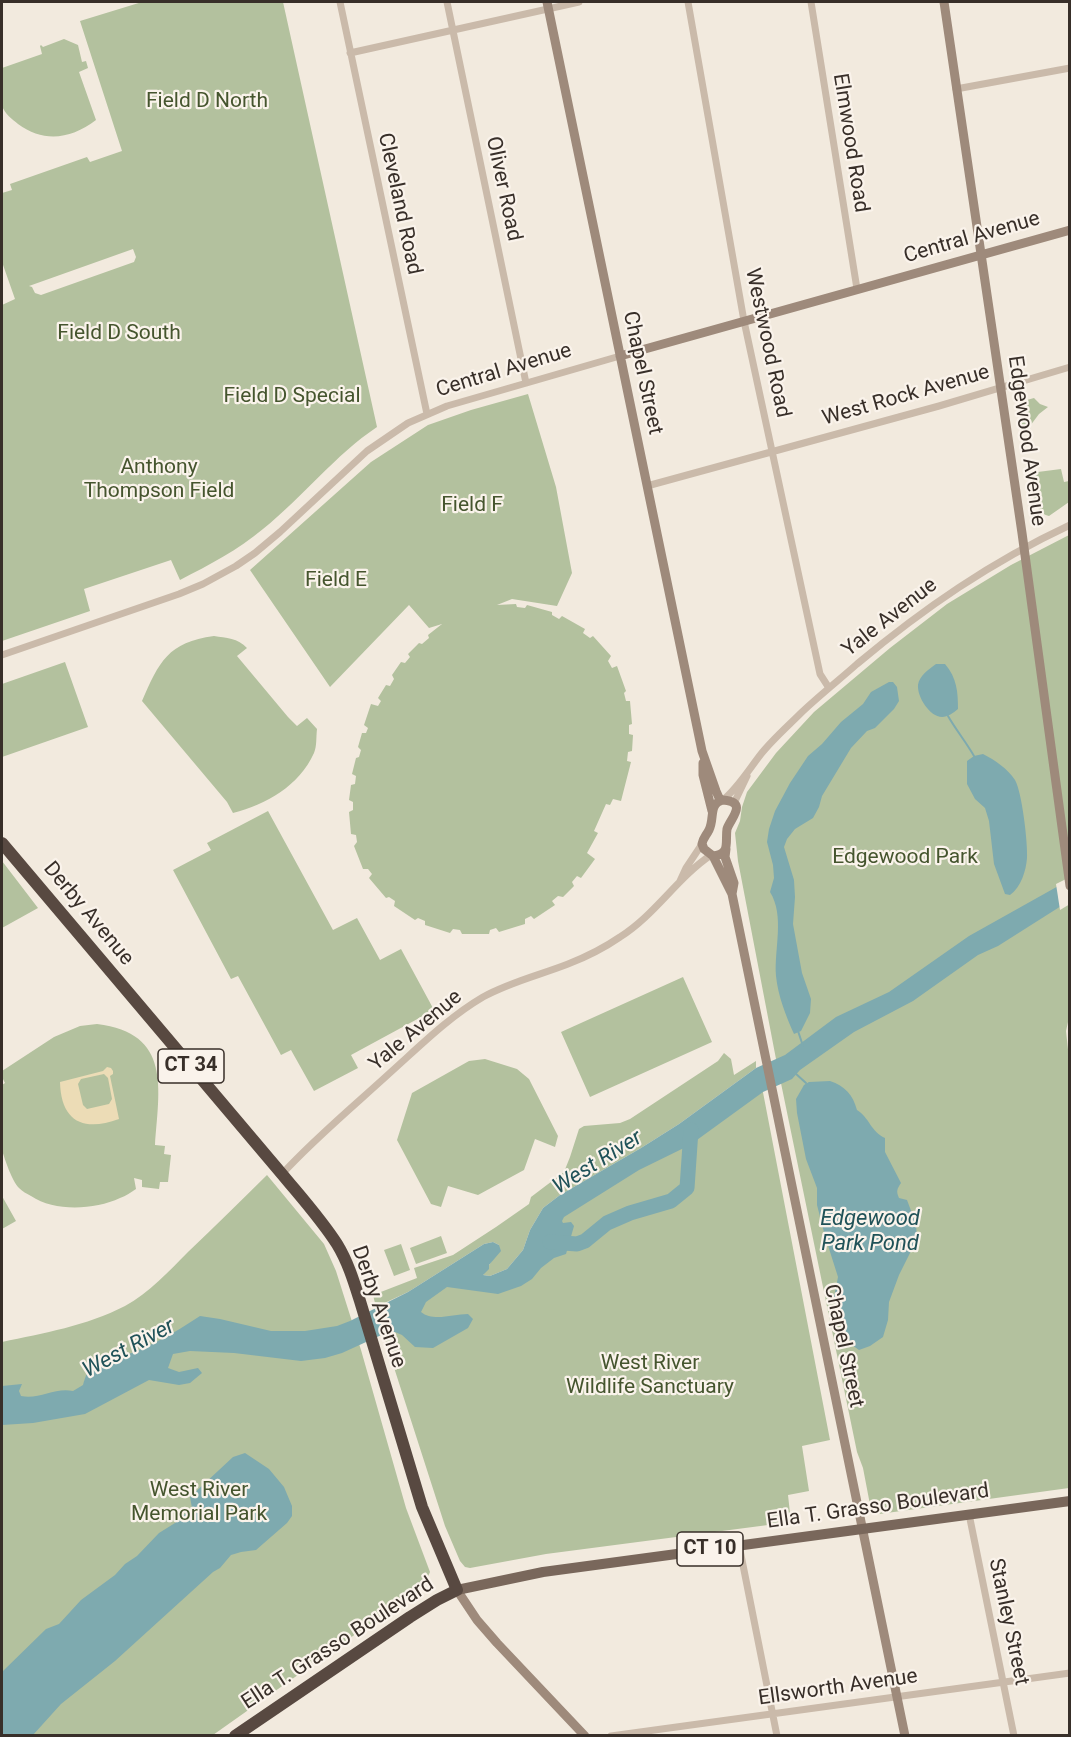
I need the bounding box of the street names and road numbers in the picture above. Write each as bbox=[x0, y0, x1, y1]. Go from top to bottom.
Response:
street label: Elmwood Road bbox=[827, 72, 873, 214]
street label: Cleveland Road bbox=[372, 131, 426, 277]
street label: Oliver Road bbox=[480, 134, 526, 244]
street label: Central Avenue bbox=[901, 207, 1043, 269]
street label: Westwood Road bbox=[739, 266, 795, 420]
street label: Chapel Street bbox=[617, 309, 667, 437]
street label: Central Avenue bbox=[433, 338, 575, 404]
street label: Edgewood Avenue bbox=[1002, 354, 1050, 528]
street label: West Rock Avenue bbox=[819, 360, 993, 432]
street label: Yale Avenue bbox=[838, 573, 942, 663]
street label: Derby Avenue bbox=[37, 857, 139, 971]
street label: Yale Avenue bbox=[364, 985, 468, 1077]
road number: CT 34 bbox=[158, 1049, 224, 1083]
street label: Derby Avenue bbox=[345, 1243, 411, 1371]
street label: Chapel Street bbox=[818, 1282, 868, 1410]
street label: Ella T. Grasso Boulevard bbox=[765, 1479, 991, 1535]
road number: CT 10 bbox=[677, 1532, 743, 1566]
street label: Stanley Street bbox=[982, 1556, 1034, 1688]
street label: Ella T. Grasso Boulevard bbox=[237, 1572, 439, 1716]
street label: Ellsworth Avenue bbox=[757, 1664, 919, 1712]

